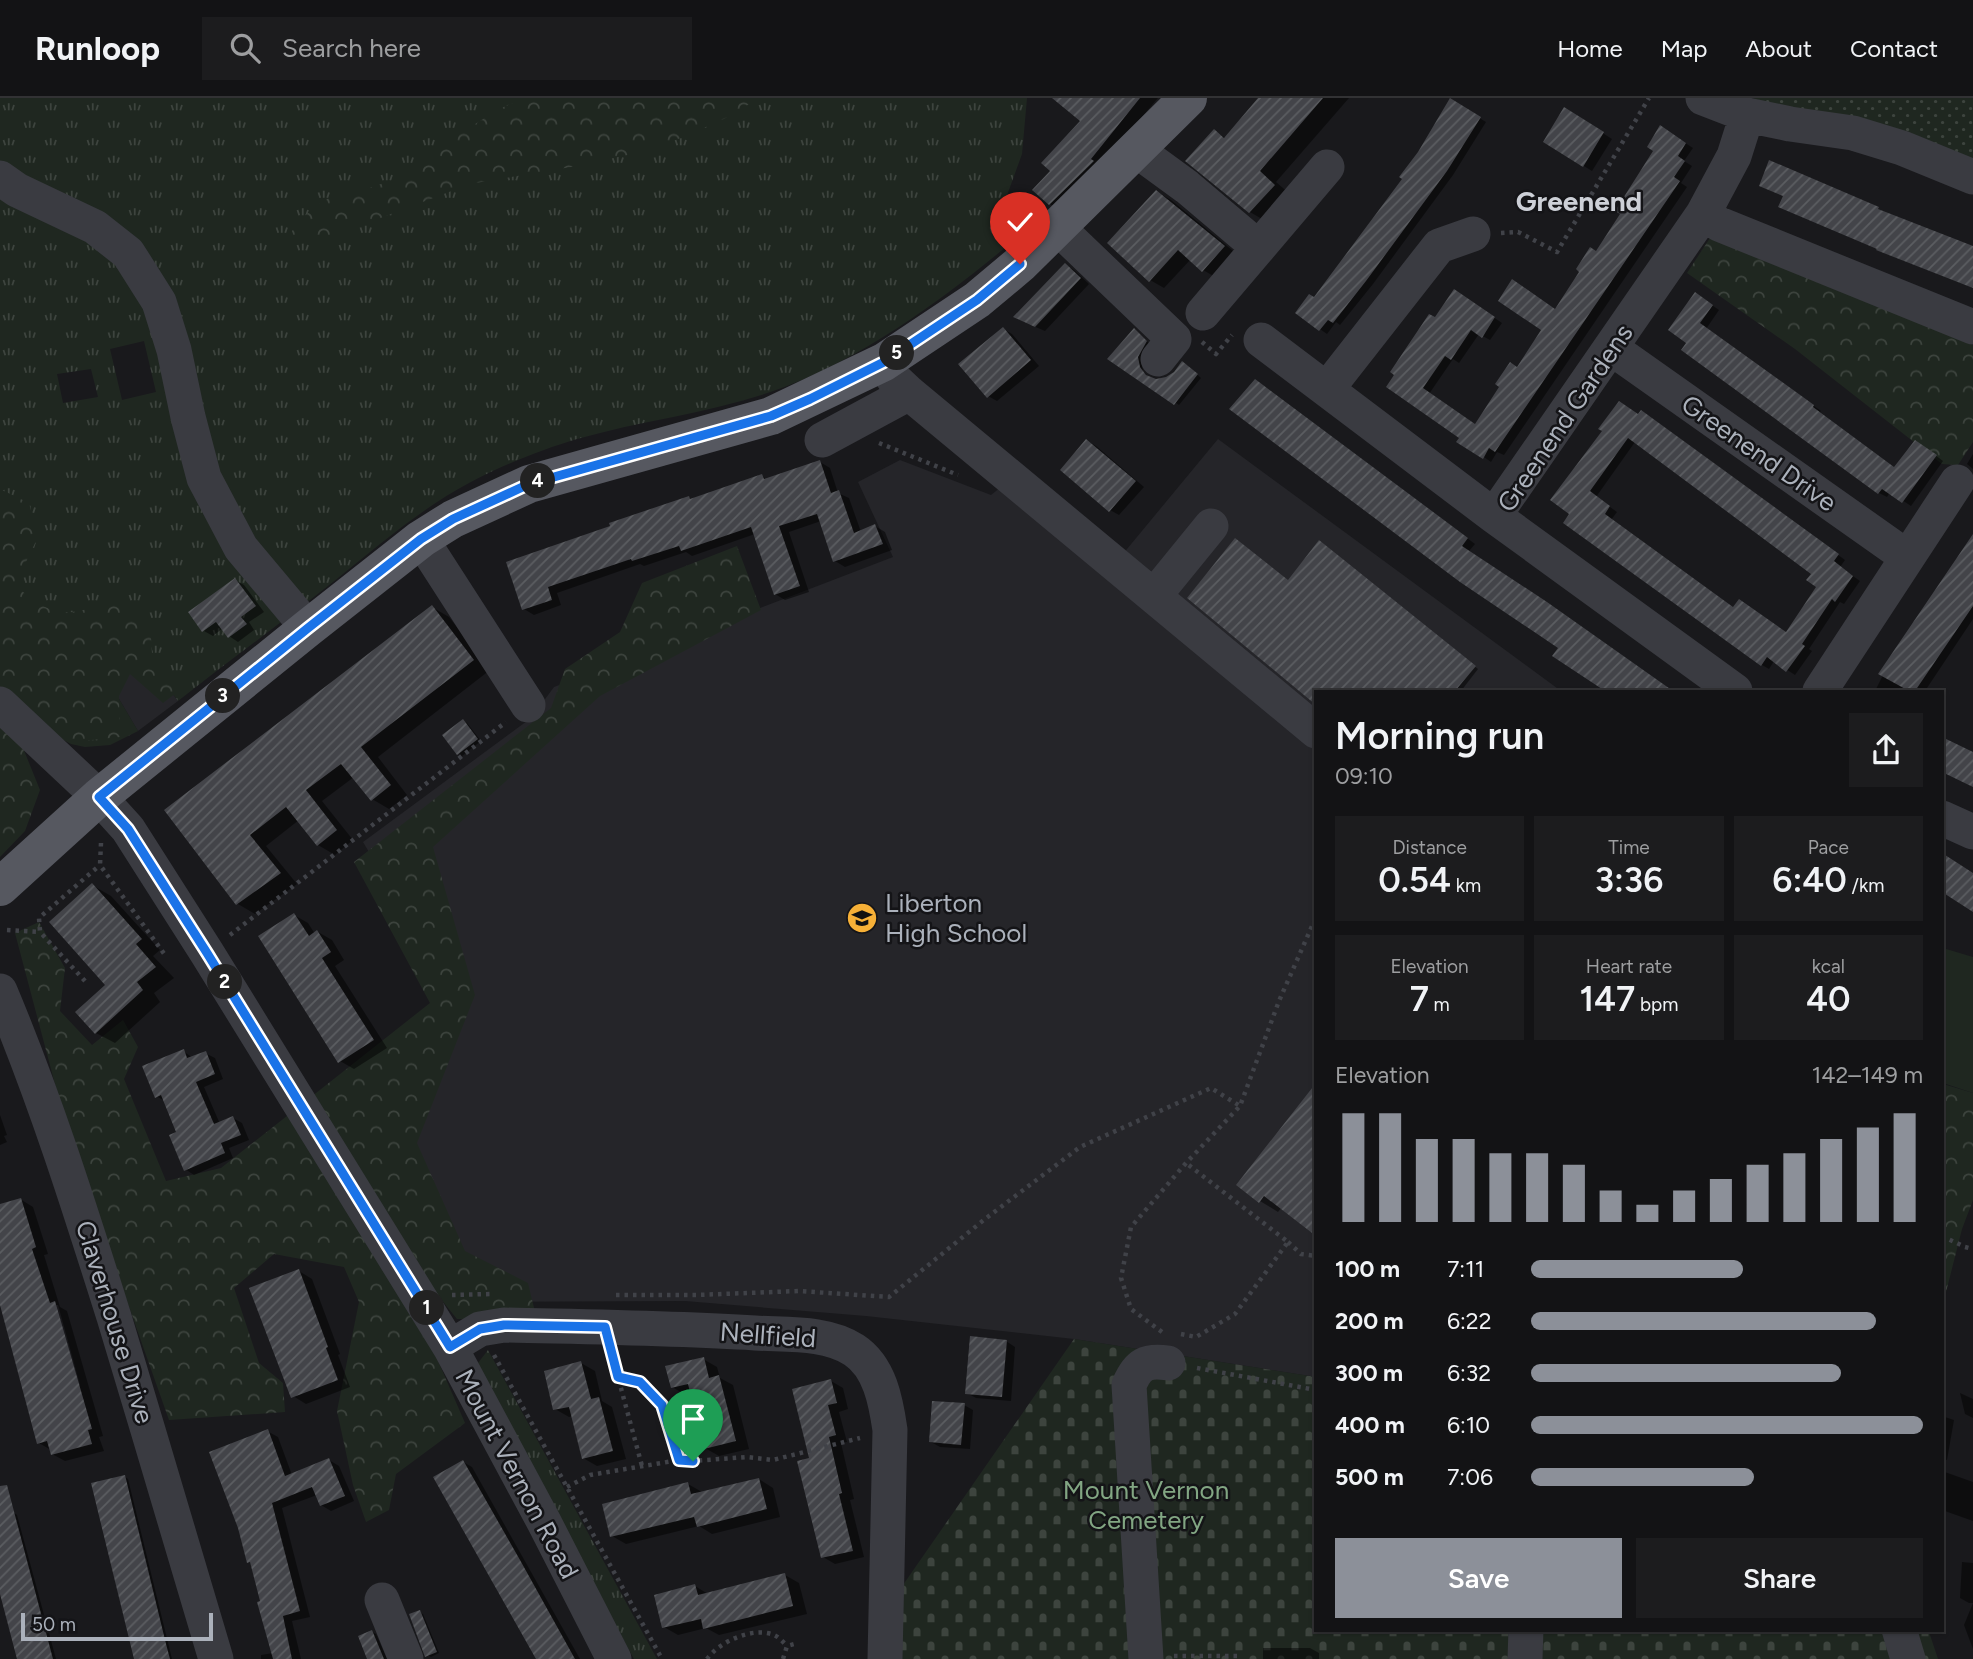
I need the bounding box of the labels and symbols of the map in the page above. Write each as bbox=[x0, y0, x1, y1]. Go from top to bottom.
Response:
district label: Greenend bbox=[1516, 184, 1642, 218]
pin bbox=[990, 192, 1050, 264]
street label: Greenend Gardens bbox=[1490, 318, 1640, 518]
pin: 5 bbox=[880, 336, 914, 370]
street label: Greenend Drive bbox=[1675, 388, 1843, 518]
pin: 4 bbox=[520, 464, 556, 498]
pin: 3 bbox=[206, 678, 241, 714]
place label: Liberton High School bbox=[885, 887, 1027, 949]
school or university icon: Liberton High School bbox=[845, 901, 879, 935]
pin: 2 bbox=[208, 964, 243, 1000]
street label: Claverhouse Drive bbox=[69, 1217, 161, 1427]
pin: 1 bbox=[410, 1290, 444, 1326]
street label: Nellfield bbox=[719, 1316, 817, 1354]
street label: Mount Vernon Road bbox=[448, 1364, 586, 1584]
pin bbox=[663, 1389, 723, 1461]
park label: Mount Vernon Cemetery bbox=[1063, 1474, 1229, 1536]
scale bar bbox=[21, 1610, 214, 1642]

